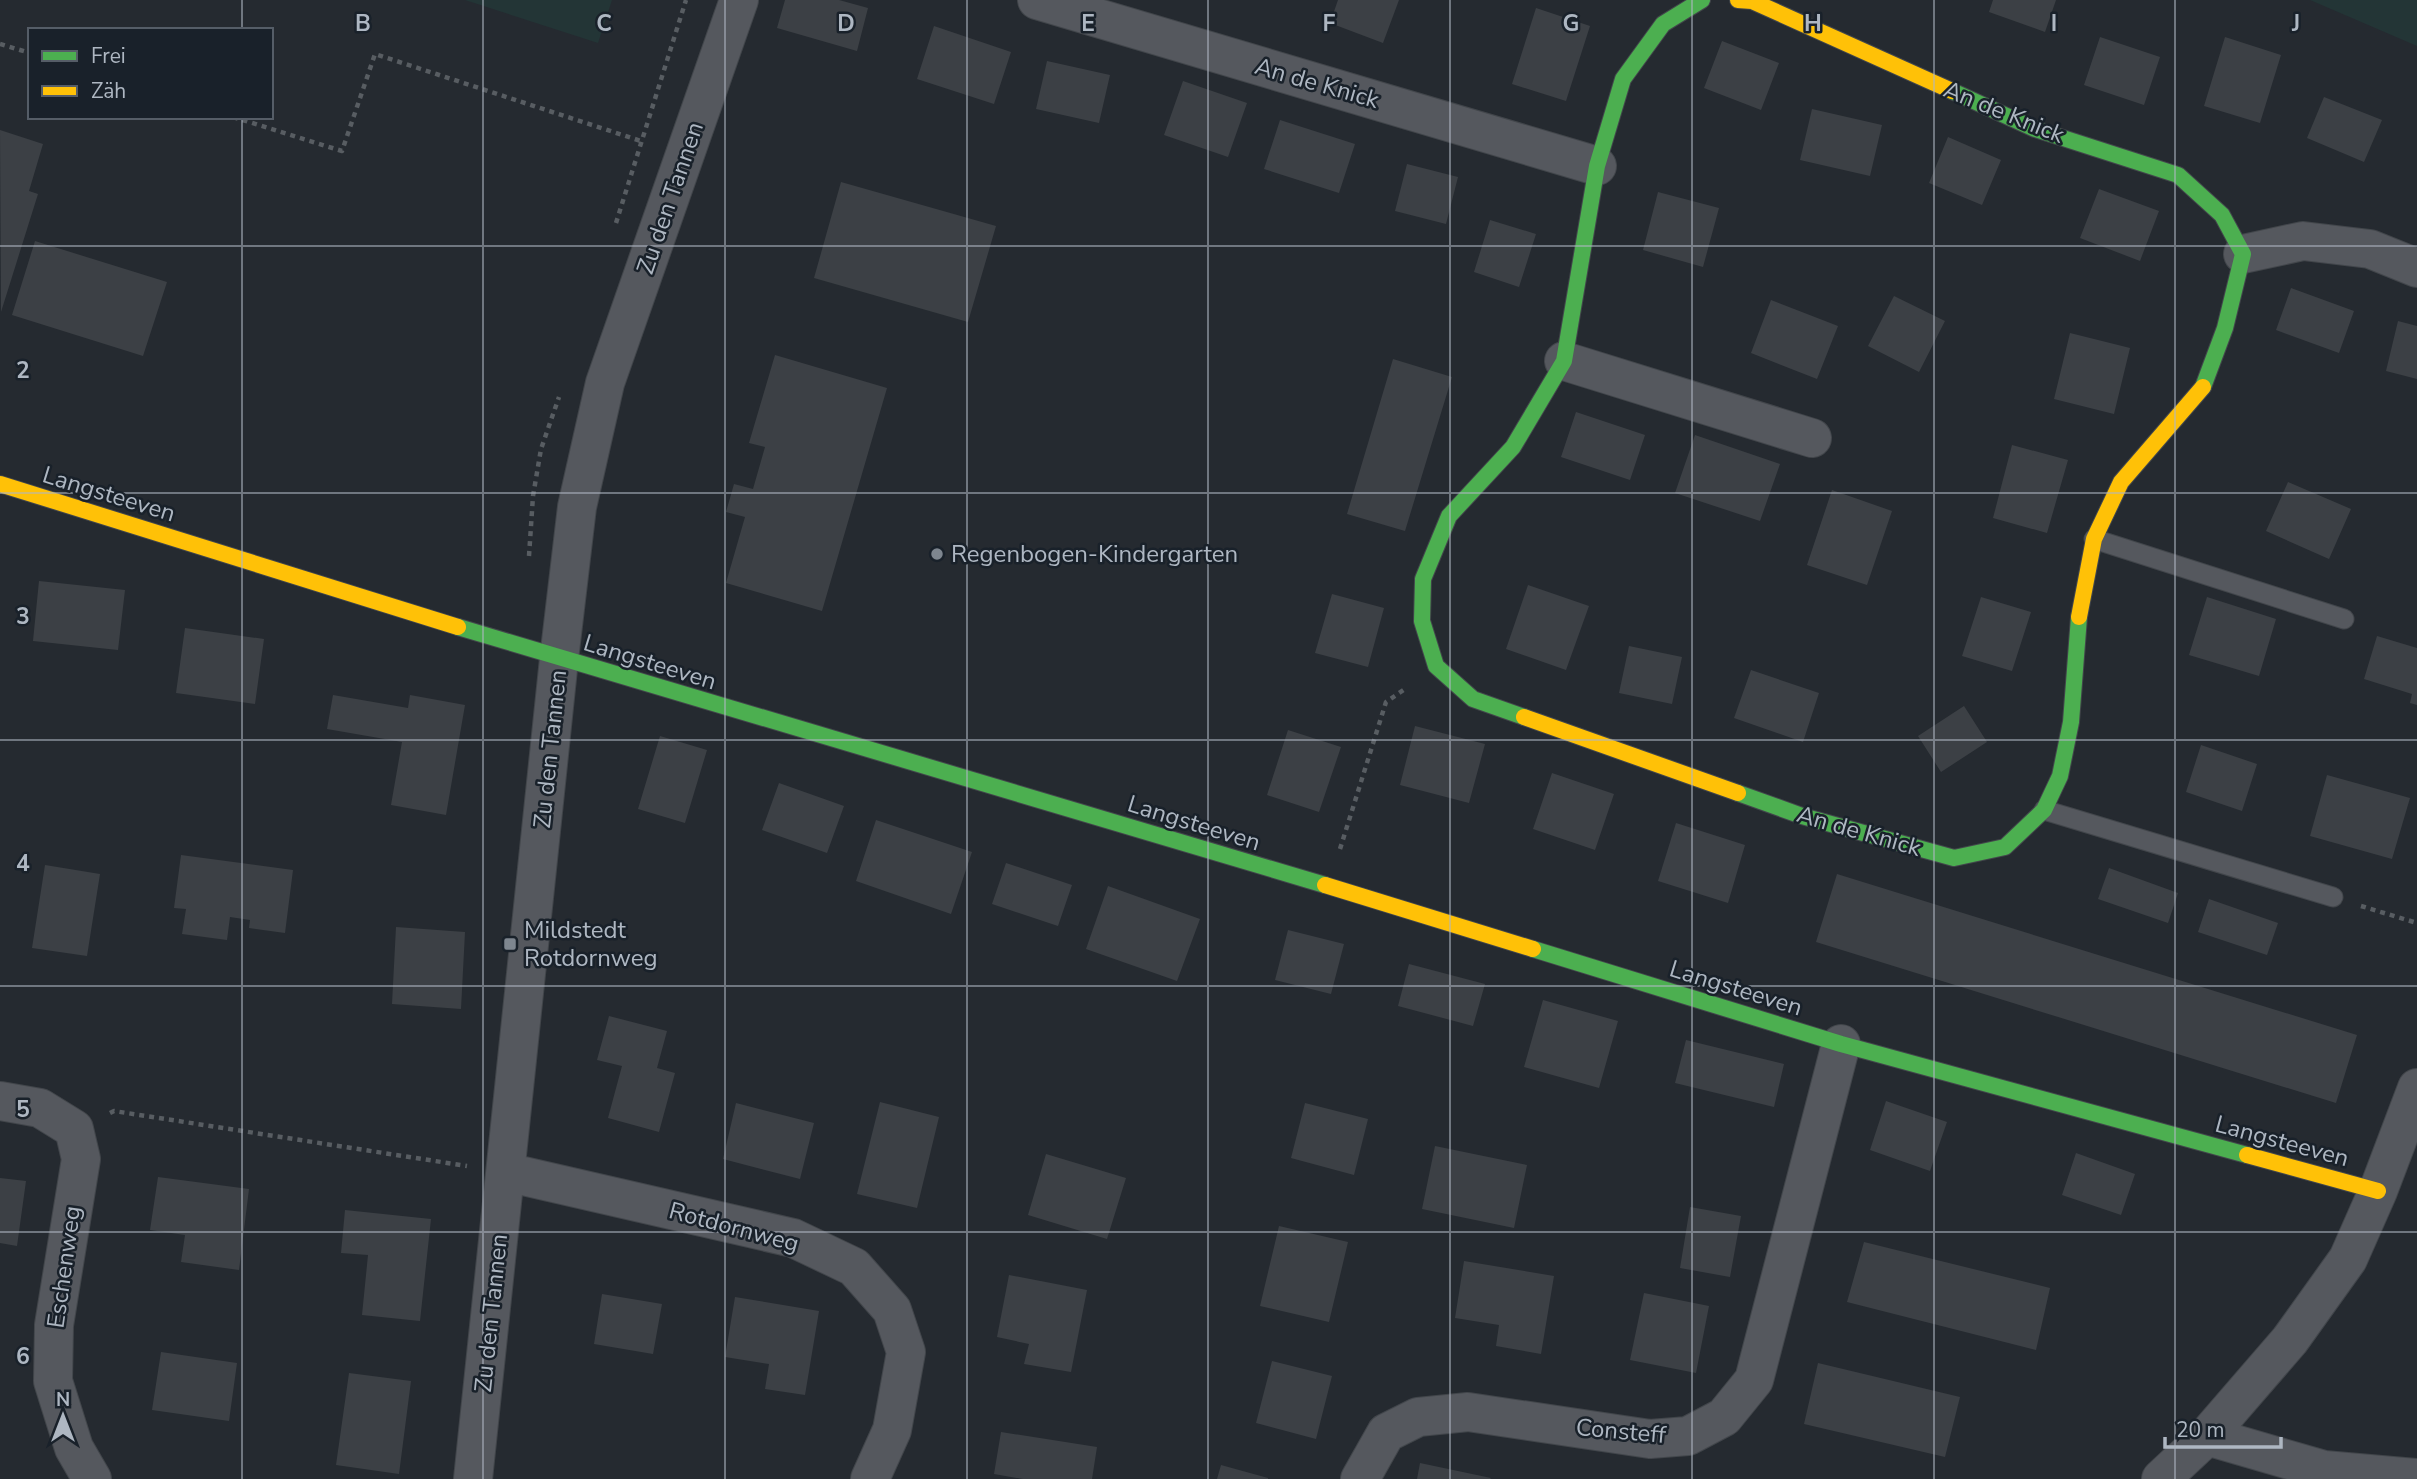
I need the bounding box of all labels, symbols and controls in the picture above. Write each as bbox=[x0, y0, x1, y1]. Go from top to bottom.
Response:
text: B bbox=[355, 8, 371, 39]
text: C bbox=[596, 8, 612, 39]
text: D bbox=[837, 8, 855, 39]
text: E bbox=[1081, 8, 1095, 39]
text: F bbox=[1323, 8, 1336, 39]
text: G bbox=[1563, 8, 1579, 39]
text: H bbox=[1804, 8, 1822, 39]
text: I bbox=[2051, 8, 2057, 39]
text: J bbox=[2291, 8, 2300, 39]
legend bbox=[28, 28, 273, 119]
text: Frei bbox=[91, 42, 126, 70]
street label: An de Knick bbox=[1251, 50, 1384, 116]
street label: An de Knick bbox=[1939, 73, 2070, 151]
text: Zäh bbox=[91, 77, 126, 105]
street label: Zu den Tannen bbox=[629, 118, 711, 278]
text: 2 bbox=[16, 355, 30, 386]
street label: Langsteeven bbox=[39, 459, 179, 529]
place label: Regenbogen-Kindergarten bbox=[951, 538, 1238, 570]
marker: Regenbogen-Kindergarten bbox=[929, 546, 945, 562]
text: 3 bbox=[16, 601, 30, 632]
street label: Langsteeven bbox=[580, 627, 720, 697]
street label: Zu den Tannen bbox=[526, 668, 574, 830]
street label: Langsteeven bbox=[1124, 788, 1264, 858]
street label: An de Knick bbox=[1793, 798, 1926, 864]
text: 4 bbox=[16, 848, 30, 879]
place label: Mildstedt Rotdornweg bbox=[524, 914, 658, 974]
marker: Mildstedt Rotdornweg bbox=[502, 936, 518, 952]
street label: Langsteeven bbox=[1666, 953, 1806, 1023]
text: 5 bbox=[16, 1094, 30, 1125]
street label: Langsteeven bbox=[2212, 1108, 2352, 1174]
street label: Rotdornweg bbox=[665, 1194, 803, 1260]
street label: Eschenweg bbox=[40, 1204, 88, 1330]
street label: Zu den Tannen bbox=[467, 1232, 515, 1394]
text: 6 bbox=[16, 1341, 30, 1372]
north arrow bbox=[28, 1381, 98, 1451]
text: N bbox=[56, 1387, 70, 1413]
scale bar bbox=[2165, 1406, 2280, 1450]
street label: Consteff bbox=[1575, 1411, 1668, 1451]
text: 20 m bbox=[2176, 1416, 2225, 1444]

